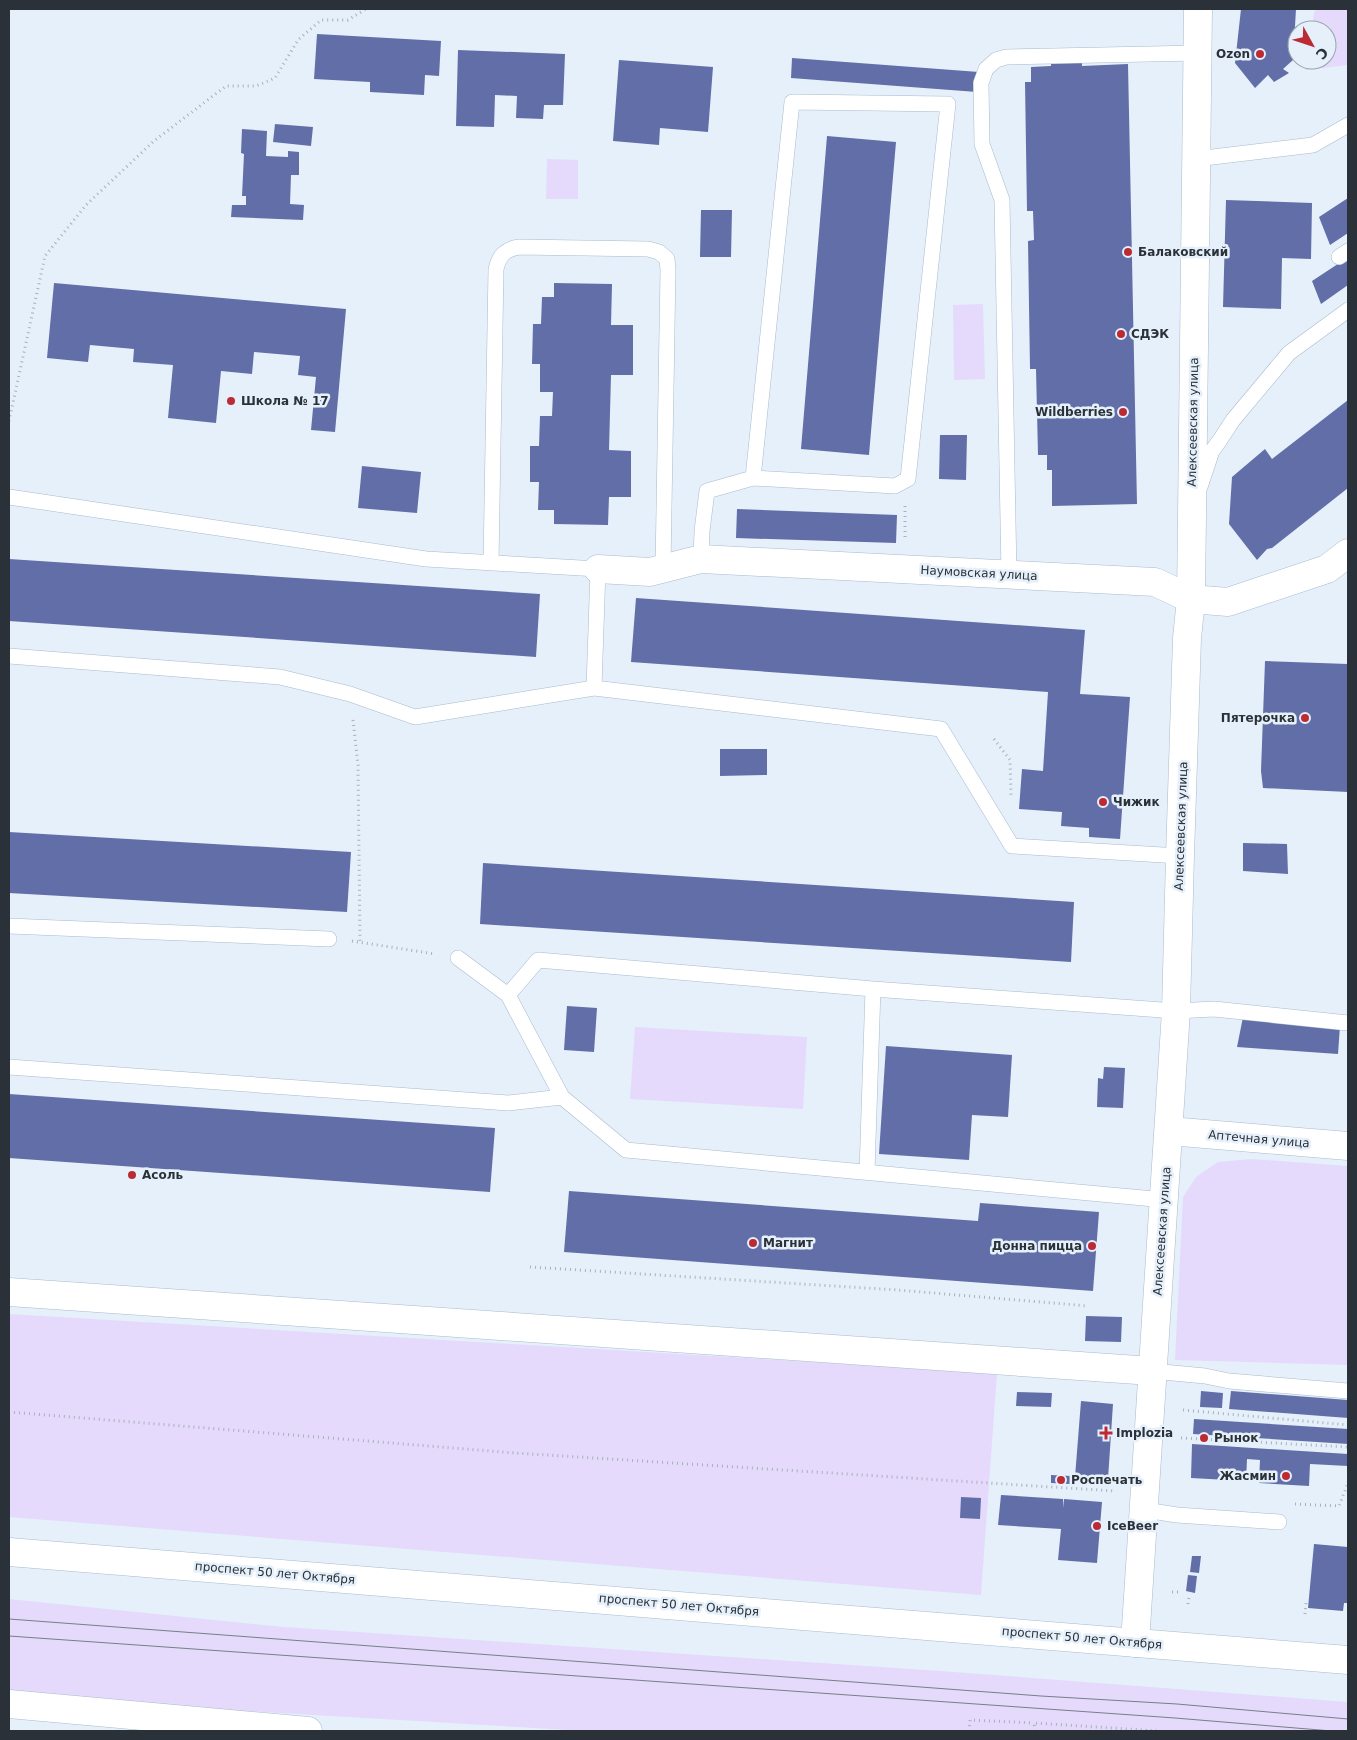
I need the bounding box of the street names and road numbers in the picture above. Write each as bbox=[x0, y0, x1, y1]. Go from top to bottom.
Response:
street label: Алексеевская улица bbox=[1185, 357, 1201, 487]
street label: Наумовская улица bbox=[920, 563, 1038, 583]
street label: Алексеевская улица bbox=[1172, 761, 1190, 891]
street label: Аптечная улица bbox=[1208, 1128, 1310, 1150]
street label: Алексеевская улица bbox=[1151, 1166, 1173, 1296]
street label: проспект 50 лет Октября bbox=[194, 1559, 356, 1587]
street label: проспект 50 лет Октября bbox=[598, 1591, 760, 1619]
street label: проспект 50 лет Октября bbox=[1001, 1624, 1163, 1652]

